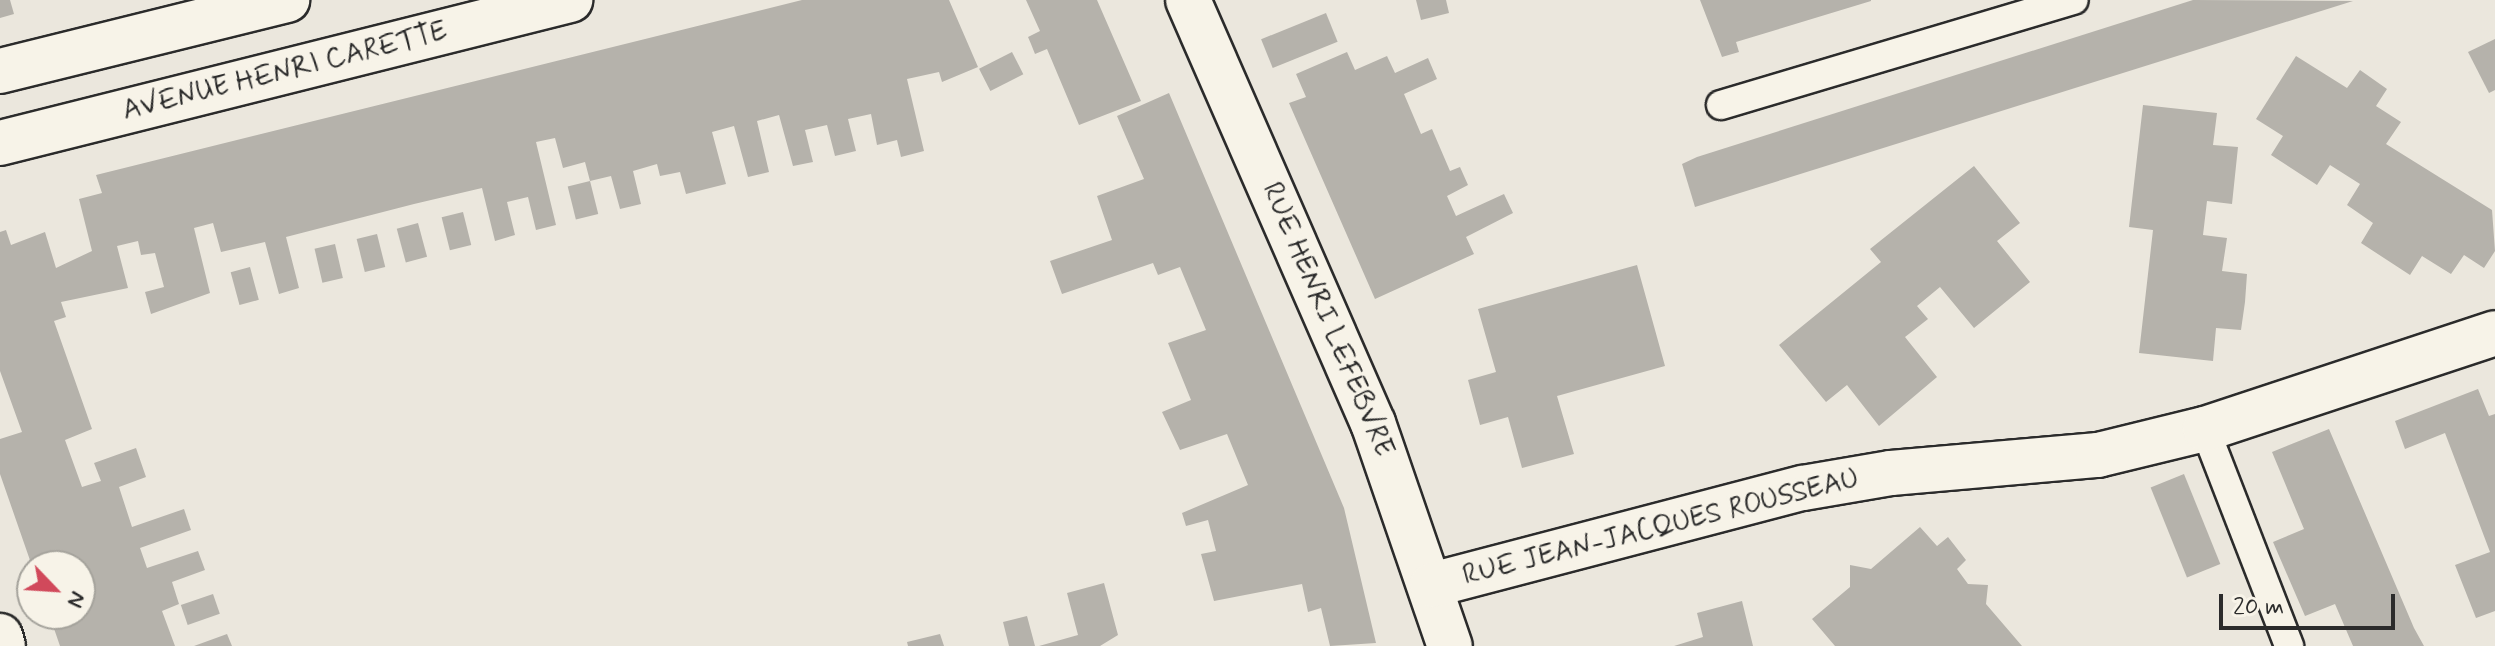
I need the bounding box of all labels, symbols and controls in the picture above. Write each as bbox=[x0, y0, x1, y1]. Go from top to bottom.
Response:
street label: AVENUE HENRI CARETTE bbox=[117, 15, 453, 129]
street label: RUE HENRI LEFEBVRE bbox=[1254, 177, 1400, 463]
street label: RUE JEAN-JACQUES ROUSSEAU bbox=[1460, 462, 1862, 594]
north arrow bbox=[16, 550, 96, 630]
scale bar bbox=[2223, 578, 2399, 628]
text: N bbox=[60, 587, 92, 612]
text: 20 m bbox=[2233, 592, 2284, 623]

